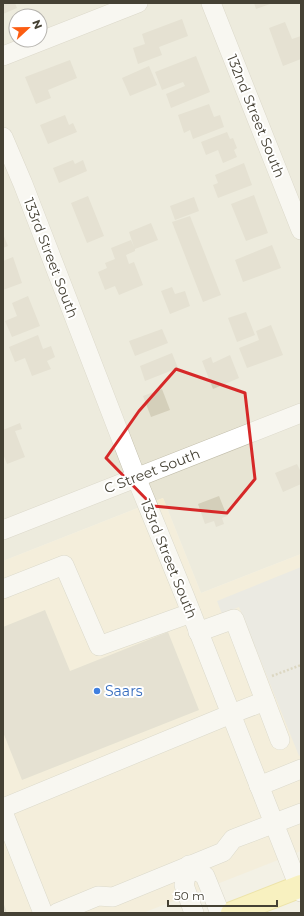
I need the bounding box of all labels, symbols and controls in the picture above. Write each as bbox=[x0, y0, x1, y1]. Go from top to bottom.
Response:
north arrow bbox=[8, 8, 48, 48]
text: N bbox=[29, 18, 45, 31]
street label: 132nd Street South bbox=[223, 52, 289, 180]
street label: 133rd Street South bbox=[20, 195, 82, 321]
street label: C Street South bbox=[101, 444, 203, 498]
street label: 133rd Street South bbox=[137, 497, 201, 621]
place label: Saars bbox=[105, 682, 143, 700]
marker: Saars bbox=[92, 686, 102, 696]
scale bar bbox=[168, 882, 277, 908]
text: 50 m bbox=[174, 888, 205, 903]

